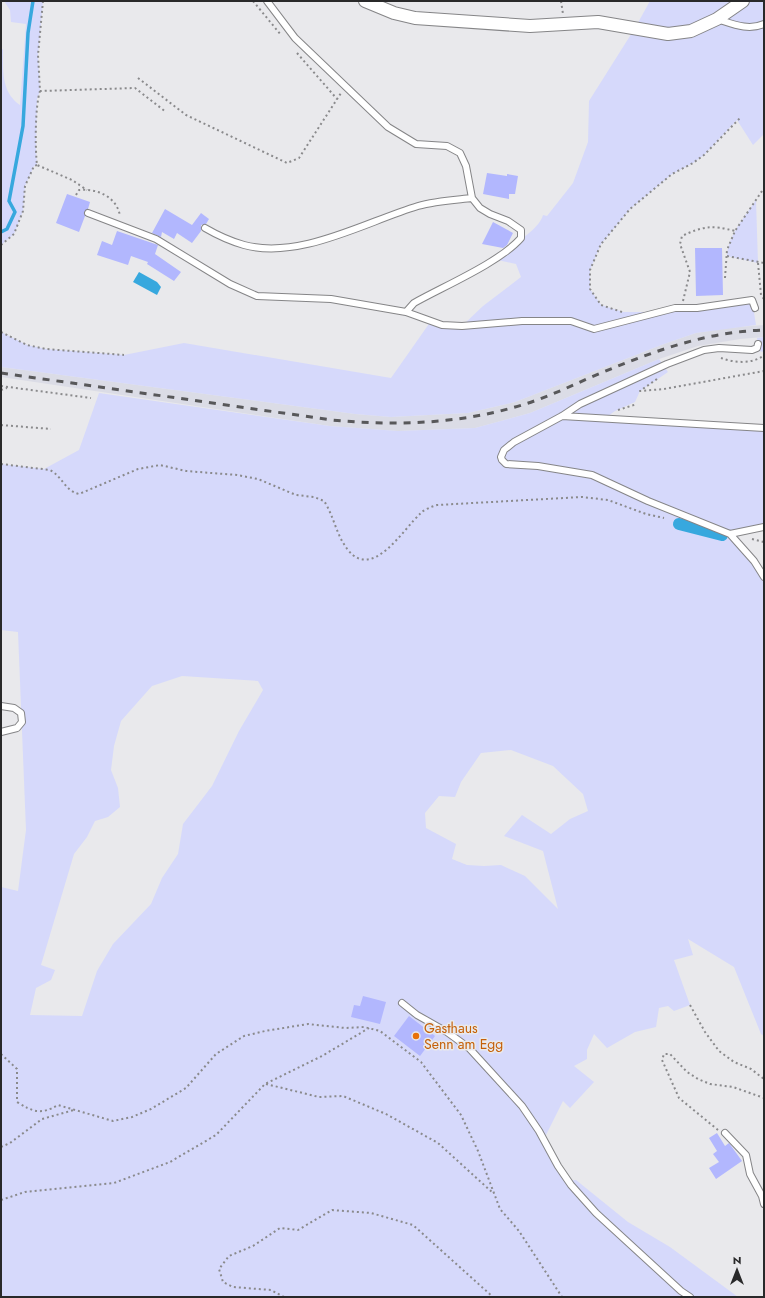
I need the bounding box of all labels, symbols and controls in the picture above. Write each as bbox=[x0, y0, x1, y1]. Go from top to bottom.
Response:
place label: Gasthaus Senn am Egg bbox=[424, 1018, 503, 1054]
marker: Gasthaus Senn am Egg bbox=[411, 1031, 421, 1041]
north arrow bbox=[717, 1250, 757, 1290]
text: N bbox=[733, 1252, 741, 1268]

